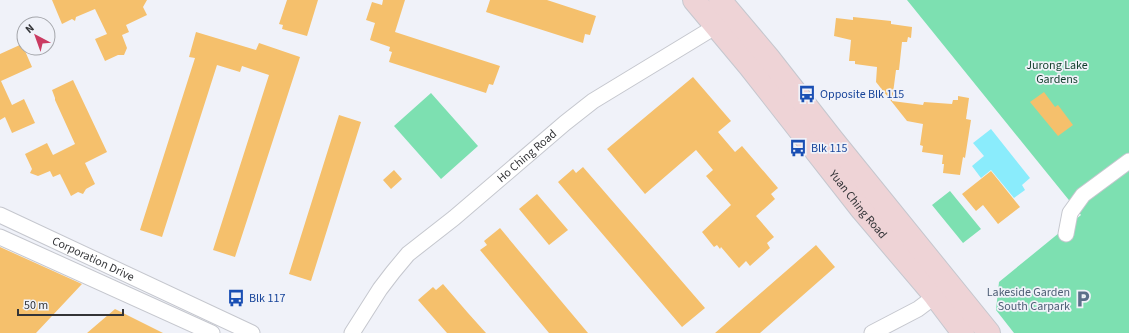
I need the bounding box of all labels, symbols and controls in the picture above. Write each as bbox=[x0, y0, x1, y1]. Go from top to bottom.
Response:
north arrow bbox=[16, 16, 56, 56]
text: N bbox=[22, 21, 37, 37]
park label: Jurong Lake Gardens bbox=[1026, 57, 1088, 88]
bus stop icon: Opposite Blk 115 bbox=[797, 84, 817, 104]
place label: Opposite Blk 115 bbox=[820, 86, 904, 103]
street label: Ho Ching Road bbox=[493, 126, 561, 187]
bus stop icon: Blk 115 bbox=[788, 138, 808, 158]
place label: Blk 115 bbox=[811, 140, 847, 157]
street label: Yuan Ching Road bbox=[824, 166, 891, 243]
street label: Corporation Drive bbox=[49, 233, 137, 286]
place label: Lakeside Garden South Carpark bbox=[987, 284, 1070, 315]
bus stop icon: Blk 117 bbox=[226, 288, 246, 308]
parking icon: Lakeside Garden South Carpark bbox=[1073, 289, 1093, 309]
place label: Blk 117 bbox=[249, 290, 285, 307]
scale bar bbox=[18, 291, 123, 317]
text: 50 m bbox=[24, 297, 48, 314]

